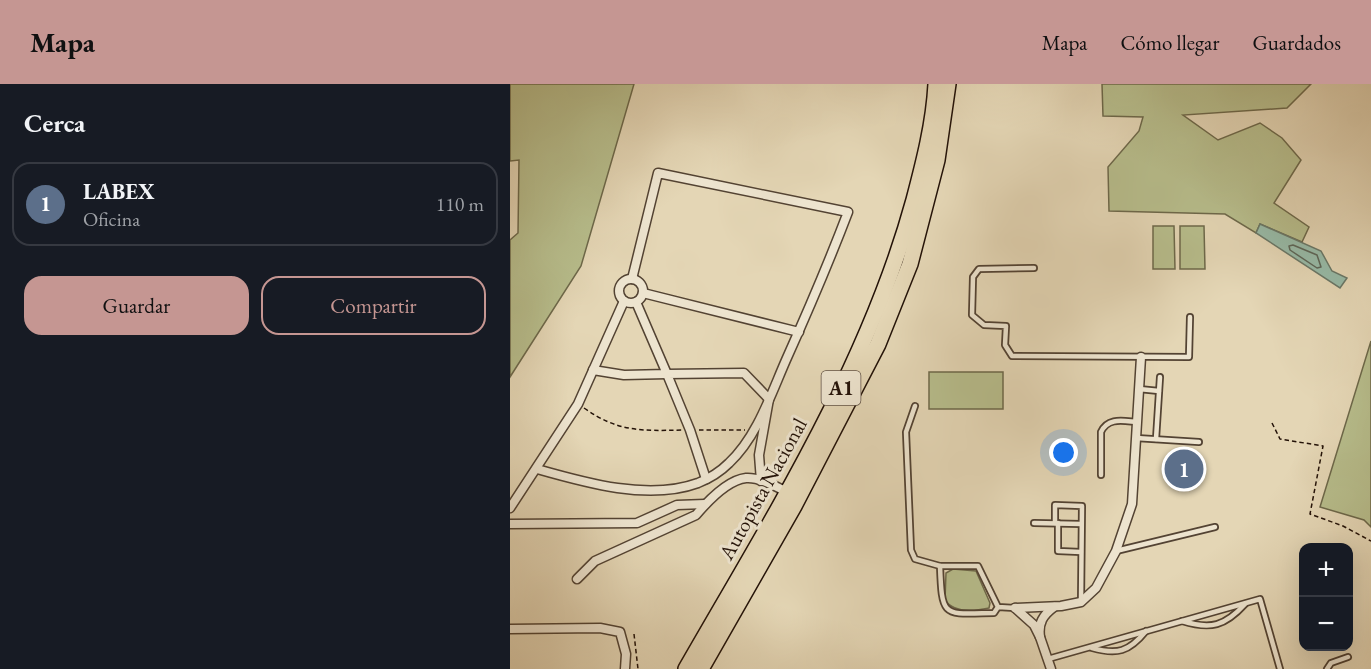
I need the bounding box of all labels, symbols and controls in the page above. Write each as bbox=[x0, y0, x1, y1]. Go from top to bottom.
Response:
text: Mapa bbox=[30, 24, 95, 60]
text: Mapa bbox=[1042, 29, 1087, 56]
text: Cómo llegar bbox=[1120, 29, 1219, 56]
text: Guardados bbox=[1252, 29, 1341, 56]
text: Cerca bbox=[24, 106, 85, 140]
text: LABEX bbox=[83, 177, 154, 206]
text: 1 bbox=[40, 191, 51, 217]
text: 110 m bbox=[436, 191, 484, 217]
text: Oficina bbox=[83, 206, 140, 232]
button: Guardar bbox=[24, 276, 249, 335]
button: Compartir bbox=[261, 276, 486, 335]
road number: A1 bbox=[822, 371, 860, 405]
street label: Autopista Nacional bbox=[712, 413, 813, 565]
your location bbox=[1049, 438, 1078, 467]
pin: 1 bbox=[1164, 446, 1204, 492]
map controls bbox=[1299, 543, 1353, 651]
button: + bbox=[1299, 543, 1353, 597]
button: − bbox=[1299, 597, 1353, 651]

